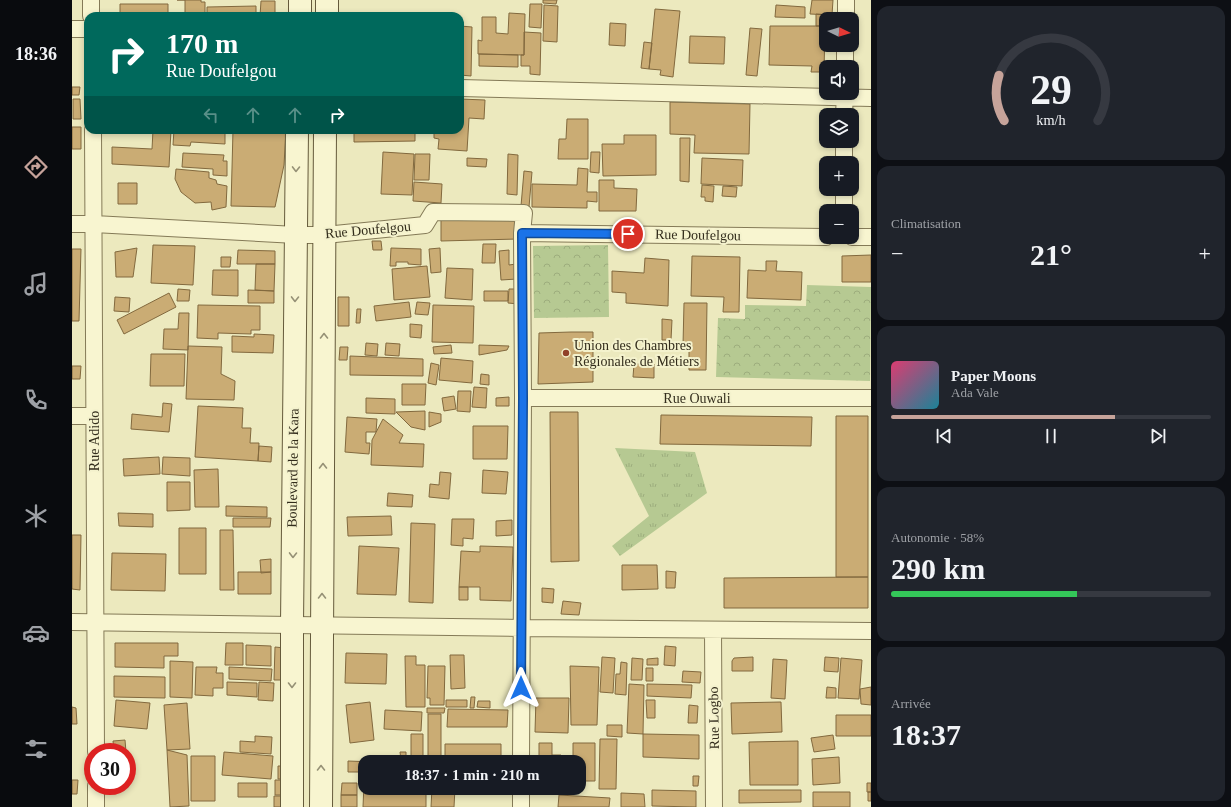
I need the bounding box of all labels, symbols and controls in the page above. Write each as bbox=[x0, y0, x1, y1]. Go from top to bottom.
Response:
north arrow bbox=[819, 12, 859, 52]
map controls bbox=[819, 12, 859, 244]
icon: right bbox=[100, 28, 152, 80]
text: 170 m bbox=[166, 28, 238, 59]
text: 18:36 bbox=[15, 44, 57, 64]
button: sound bbox=[819, 60, 859, 100]
text: Rue Doufelgou bbox=[166, 61, 276, 81]
text: 29 bbox=[1030, 67, 1072, 113]
icon: left bbox=[200, 104, 222, 126]
icon: ahead bbox=[242, 104, 264, 126]
icon: ahead bbox=[284, 104, 306, 126]
icon: right bbox=[326, 104, 348, 126]
button: layers bbox=[819, 108, 859, 148]
text: km/h bbox=[1036, 112, 1066, 128]
icon: directions bbox=[22, 153, 50, 181]
button: + bbox=[819, 156, 859, 196]
one-way arrow bbox=[292, 166, 301, 172]
button: − bbox=[819, 204, 859, 244]
text: Climatisation bbox=[891, 216, 961, 231]
pin bbox=[611, 217, 645, 251]
street label: Rue Doufelgou bbox=[325, 219, 411, 241]
icon: arrive bbox=[617, 223, 639, 245]
street label: Rue Doufelgou bbox=[655, 227, 741, 243]
text: 21° bbox=[1030, 238, 1072, 271]
text: − bbox=[891, 241, 903, 266]
text: + bbox=[1199, 241, 1211, 266]
icon: music bbox=[22, 270, 50, 298]
one-way arrow bbox=[291, 296, 299, 302]
one-way arrow bbox=[320, 333, 328, 339]
place label: Union des Chambres Régionales de Métiers bbox=[574, 338, 699, 369]
marker: Union des Chambres Régionales de Métiers bbox=[561, 348, 571, 358]
text: Paper Moons bbox=[951, 368, 1036, 384]
text: Ada Vale bbox=[951, 385, 999, 400]
icon: phone bbox=[22, 386, 50, 414]
street label: Rue Ouwali bbox=[663, 391, 731, 406]
street label: Boulevard de la Kara bbox=[284, 407, 302, 528]
street label: Rue Adido bbox=[87, 411, 102, 471]
icon: previous bbox=[933, 425, 955, 447]
icon: pause bbox=[1040, 425, 1062, 447]
icon: next bbox=[1147, 425, 1169, 447]
one-way arrow bbox=[319, 463, 327, 469]
icon: climate bbox=[22, 502, 50, 530]
text: Autonomie · 58% bbox=[891, 530, 984, 545]
one-way arrow bbox=[288, 552, 297, 558]
text: 290 km bbox=[891, 552, 985, 585]
one-way arrow bbox=[318, 593, 326, 599]
icon: car bbox=[22, 619, 50, 647]
position arrow bbox=[500, 667, 542, 709]
one-way arrow bbox=[288, 682, 296, 688]
street label: Rue Logbo bbox=[706, 687, 722, 749]
text: Arrivée bbox=[891, 696, 931, 711]
text: 18:37 bbox=[891, 718, 961, 751]
icon: filters bbox=[22, 735, 50, 763]
speed limit sign: 30 bbox=[84, 743, 136, 795]
one-way arrow bbox=[317, 765, 326, 771]
text: 18:37 · 1 min · 210 m bbox=[405, 767, 540, 783]

